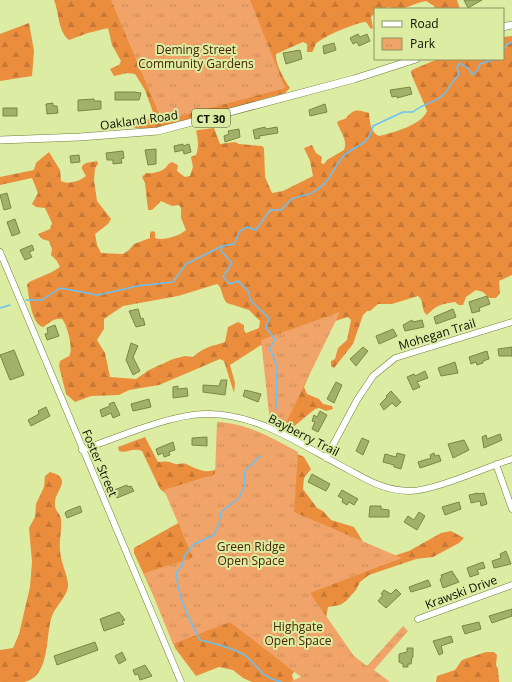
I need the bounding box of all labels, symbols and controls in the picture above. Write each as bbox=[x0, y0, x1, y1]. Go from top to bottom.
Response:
legend bbox=[374, 8, 504, 60]
text: Road bbox=[410, 15, 439, 32]
text: Park bbox=[410, 35, 436, 52]
park label: Deming Street Community Gardens bbox=[138, 41, 254, 72]
street label: Oakland Road bbox=[99, 106, 179, 134]
road number: CT 30 bbox=[192, 109, 230, 127]
street label: Mohegan Trail bbox=[396, 314, 478, 354]
street label: Bayberry Trail bbox=[266, 410, 342, 460]
street label: Foster Street bbox=[78, 427, 122, 499]
park label: Green Ridge Open Space bbox=[217, 538, 286, 569]
street label: Krawski Drive bbox=[422, 571, 500, 613]
park label: Highgate Open Space bbox=[265, 618, 332, 649]

